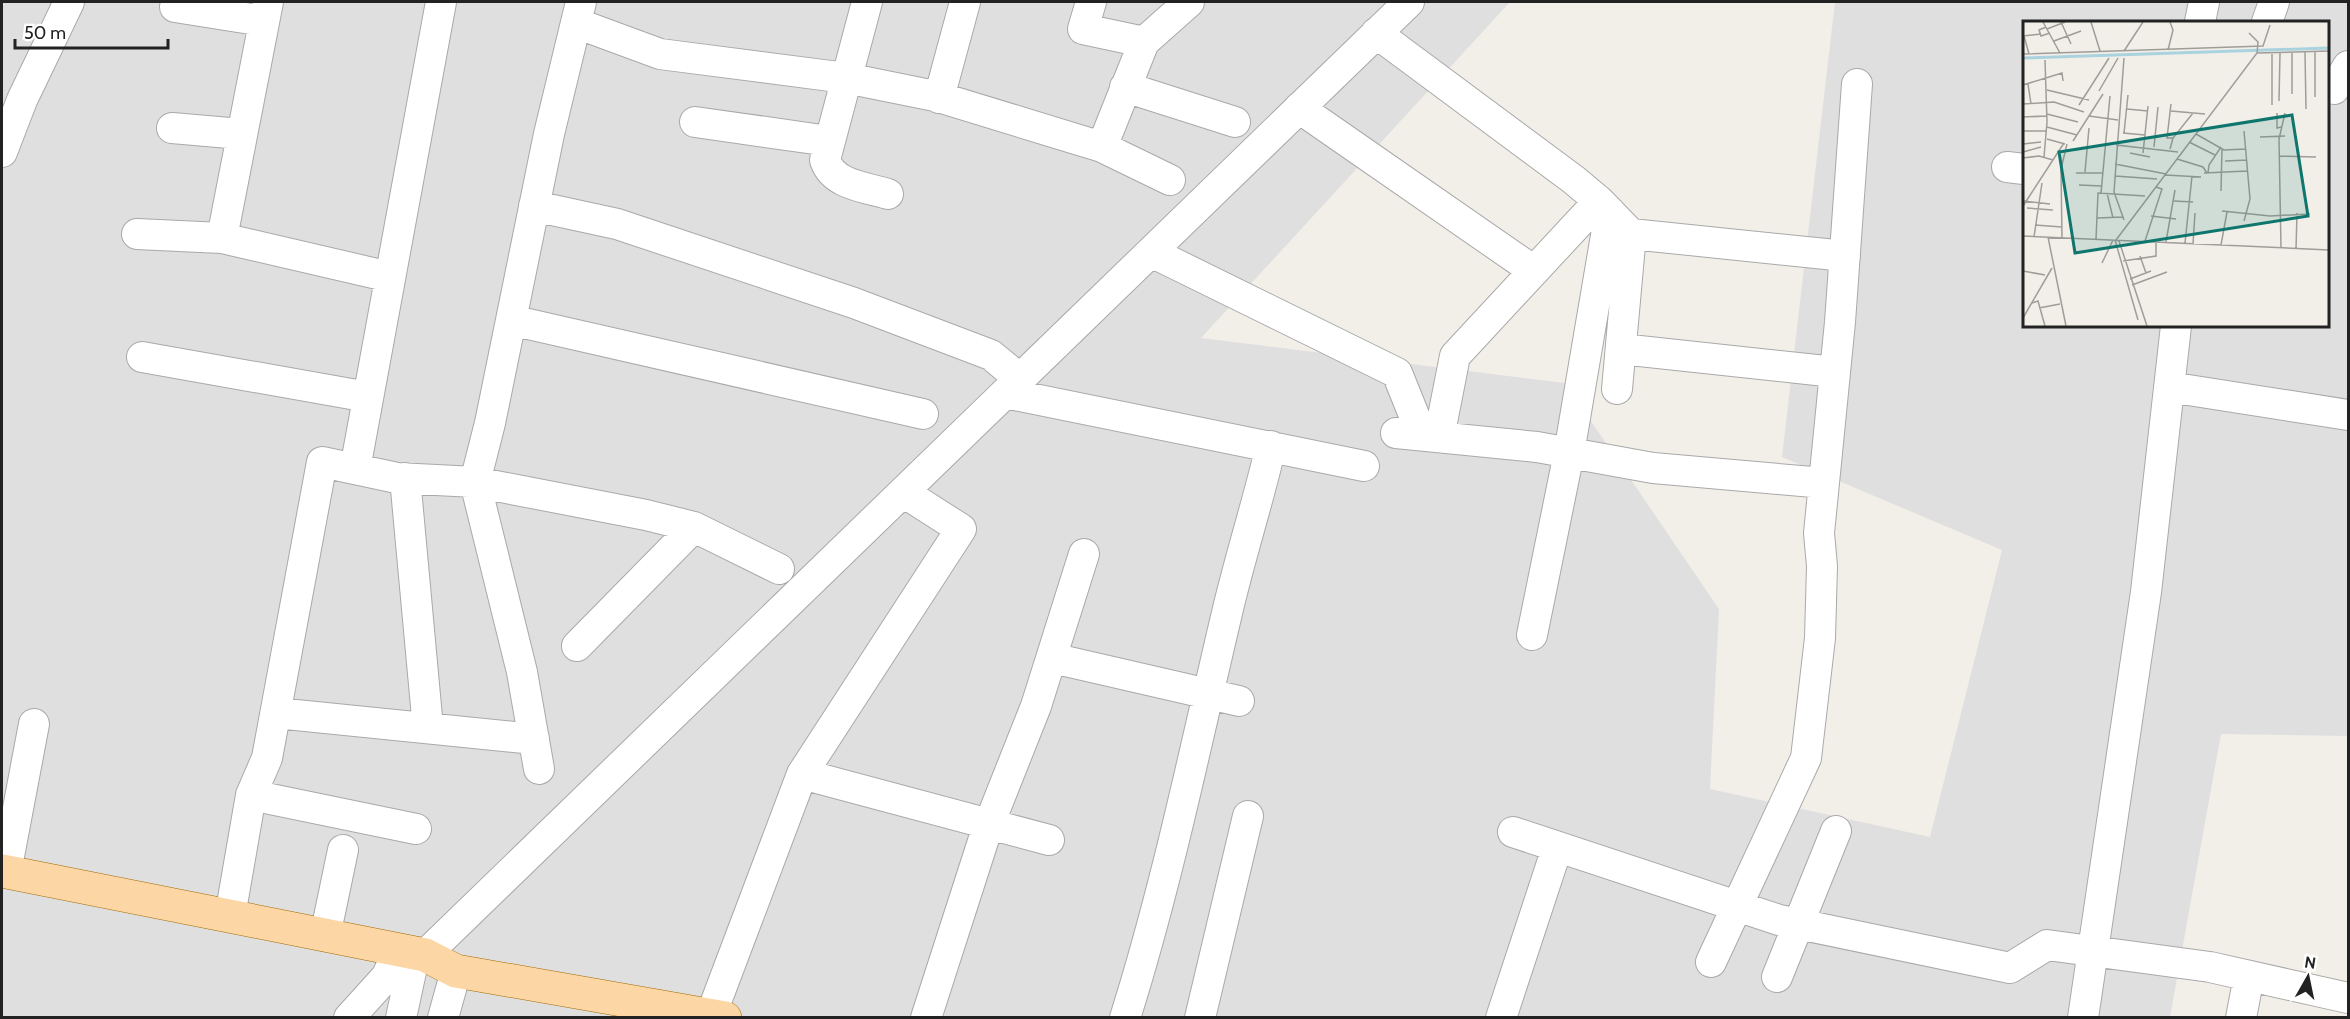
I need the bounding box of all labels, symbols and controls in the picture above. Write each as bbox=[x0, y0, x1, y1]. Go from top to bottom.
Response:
scale bar bbox=[15, 12, 168, 50]
inset map bbox=[2023, 21, 2329, 327]
text: 50 m bbox=[24, 22, 66, 44]
north arrow bbox=[2278, 947, 2338, 1007]
text: N bbox=[2303, 952, 2317, 973]

